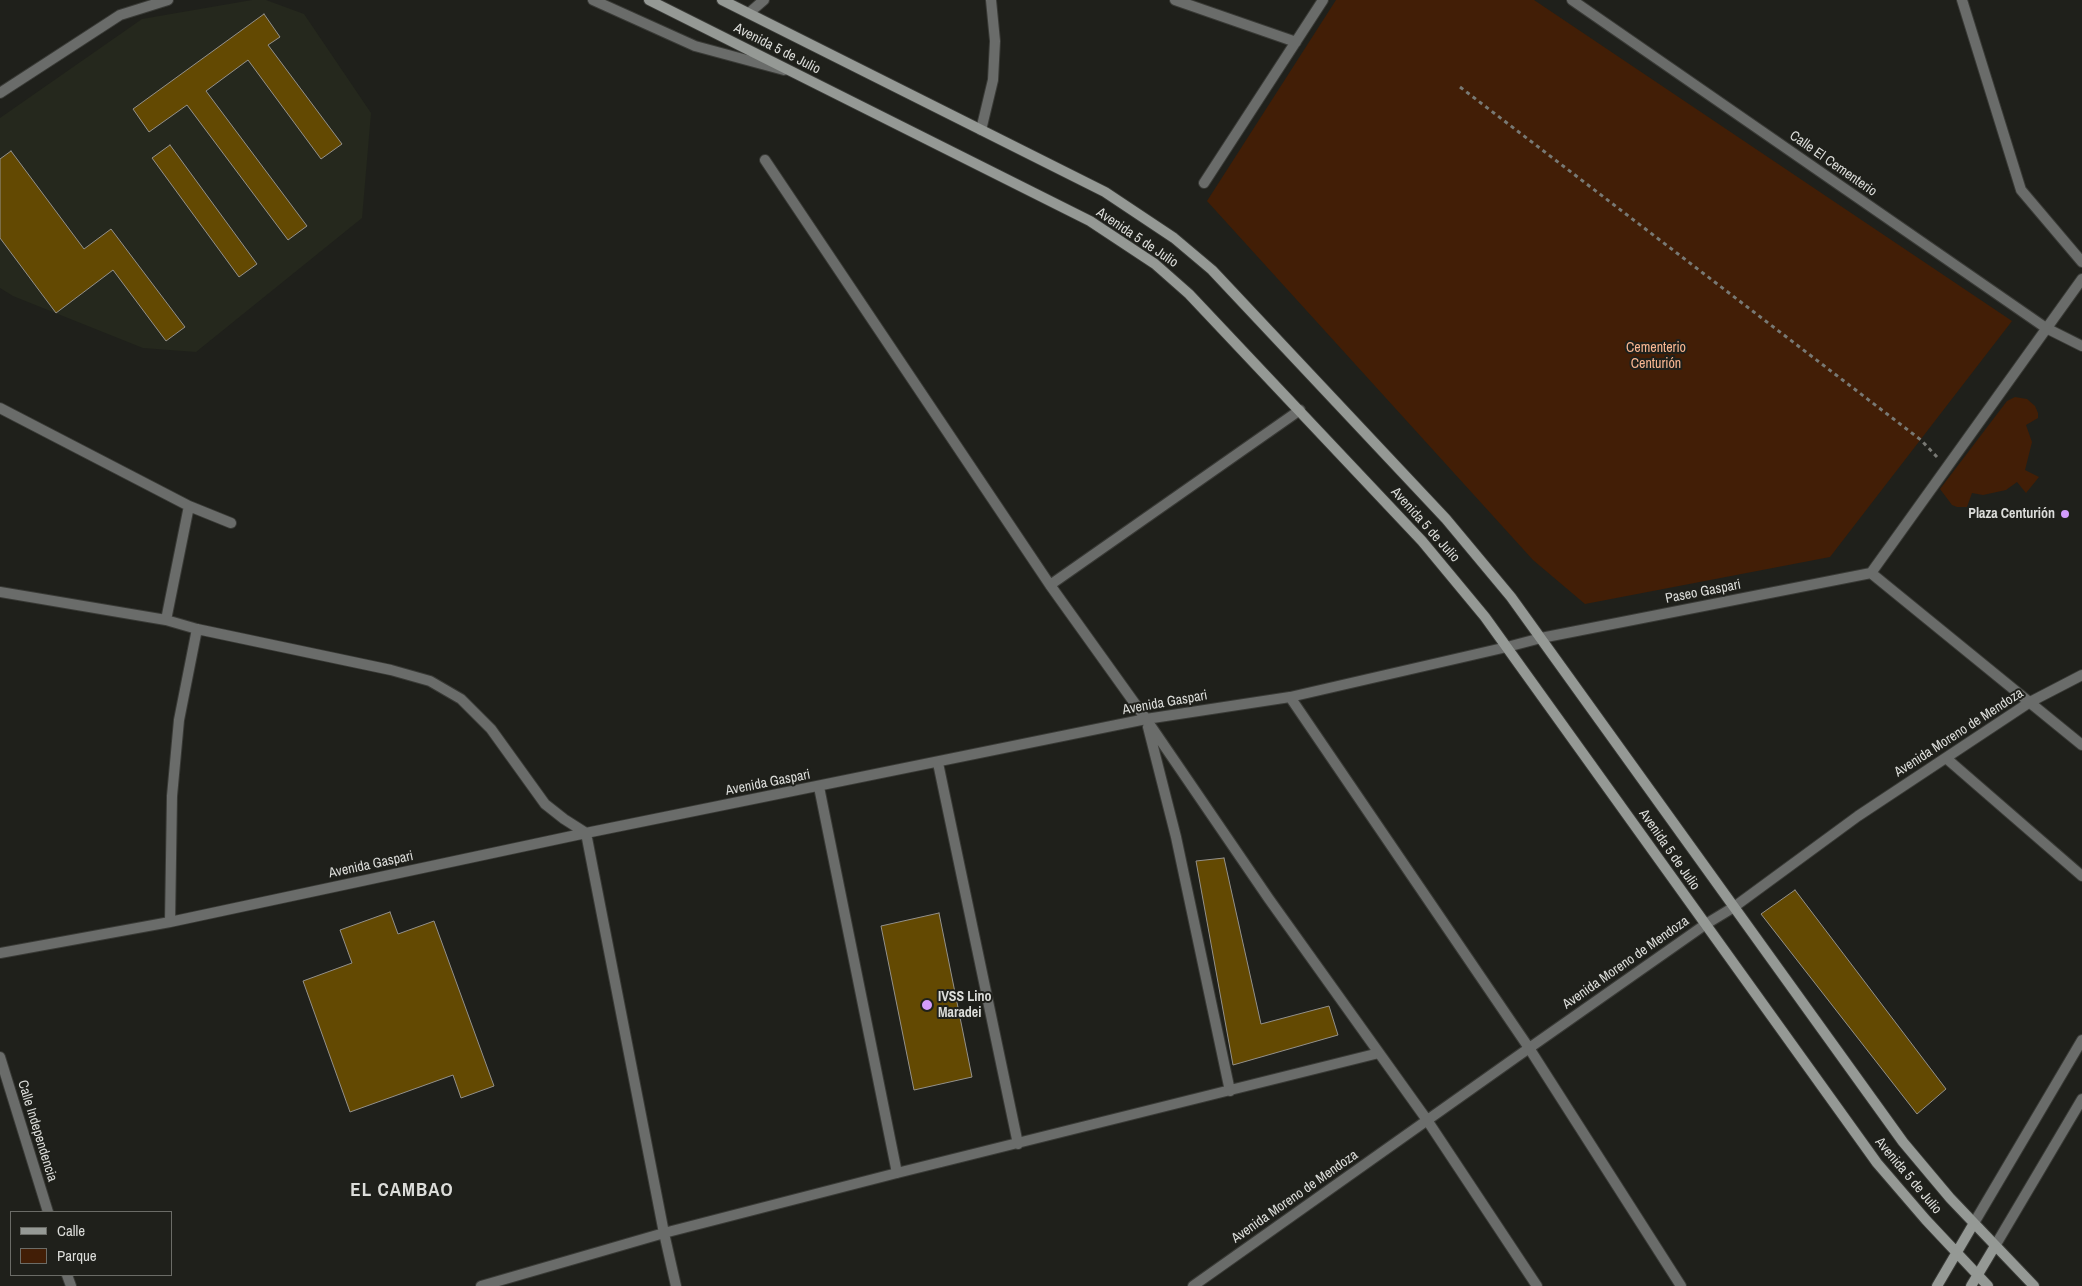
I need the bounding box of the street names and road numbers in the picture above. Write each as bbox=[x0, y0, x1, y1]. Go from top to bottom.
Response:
street label: Avenida 5 de Julio bbox=[731, 20, 823, 78]
street label: Calle El Cementerio bbox=[1786, 128, 1880, 200]
street label: Avenida 5 de Julio bbox=[1093, 205, 1181, 271]
street label: Avenida 5 de Julio bbox=[1387, 484, 1463, 566]
street label: Paseo Gaspari bbox=[1664, 576, 1742, 608]
street label: Avenida Moreno de Mendoza bbox=[1891, 685, 2027, 781]
street label: Avenida Gaspari bbox=[1121, 687, 1209, 719]
street label: Avenida Gaspari bbox=[724, 767, 812, 799]
street label: Avenida 5 de Julio bbox=[1635, 806, 1703, 894]
street label: Avenida Gaspari bbox=[327, 848, 415, 882]
street label: Avenida Moreno de Mendoza bbox=[1560, 913, 1692, 1013]
street label: Calle Independencia bbox=[14, 1078, 60, 1184]
street label: Avenida 5 de Julio bbox=[1871, 1134, 1945, 1218]
street label: Avenida Moreno de Mendoza bbox=[1229, 1147, 1361, 1247]

